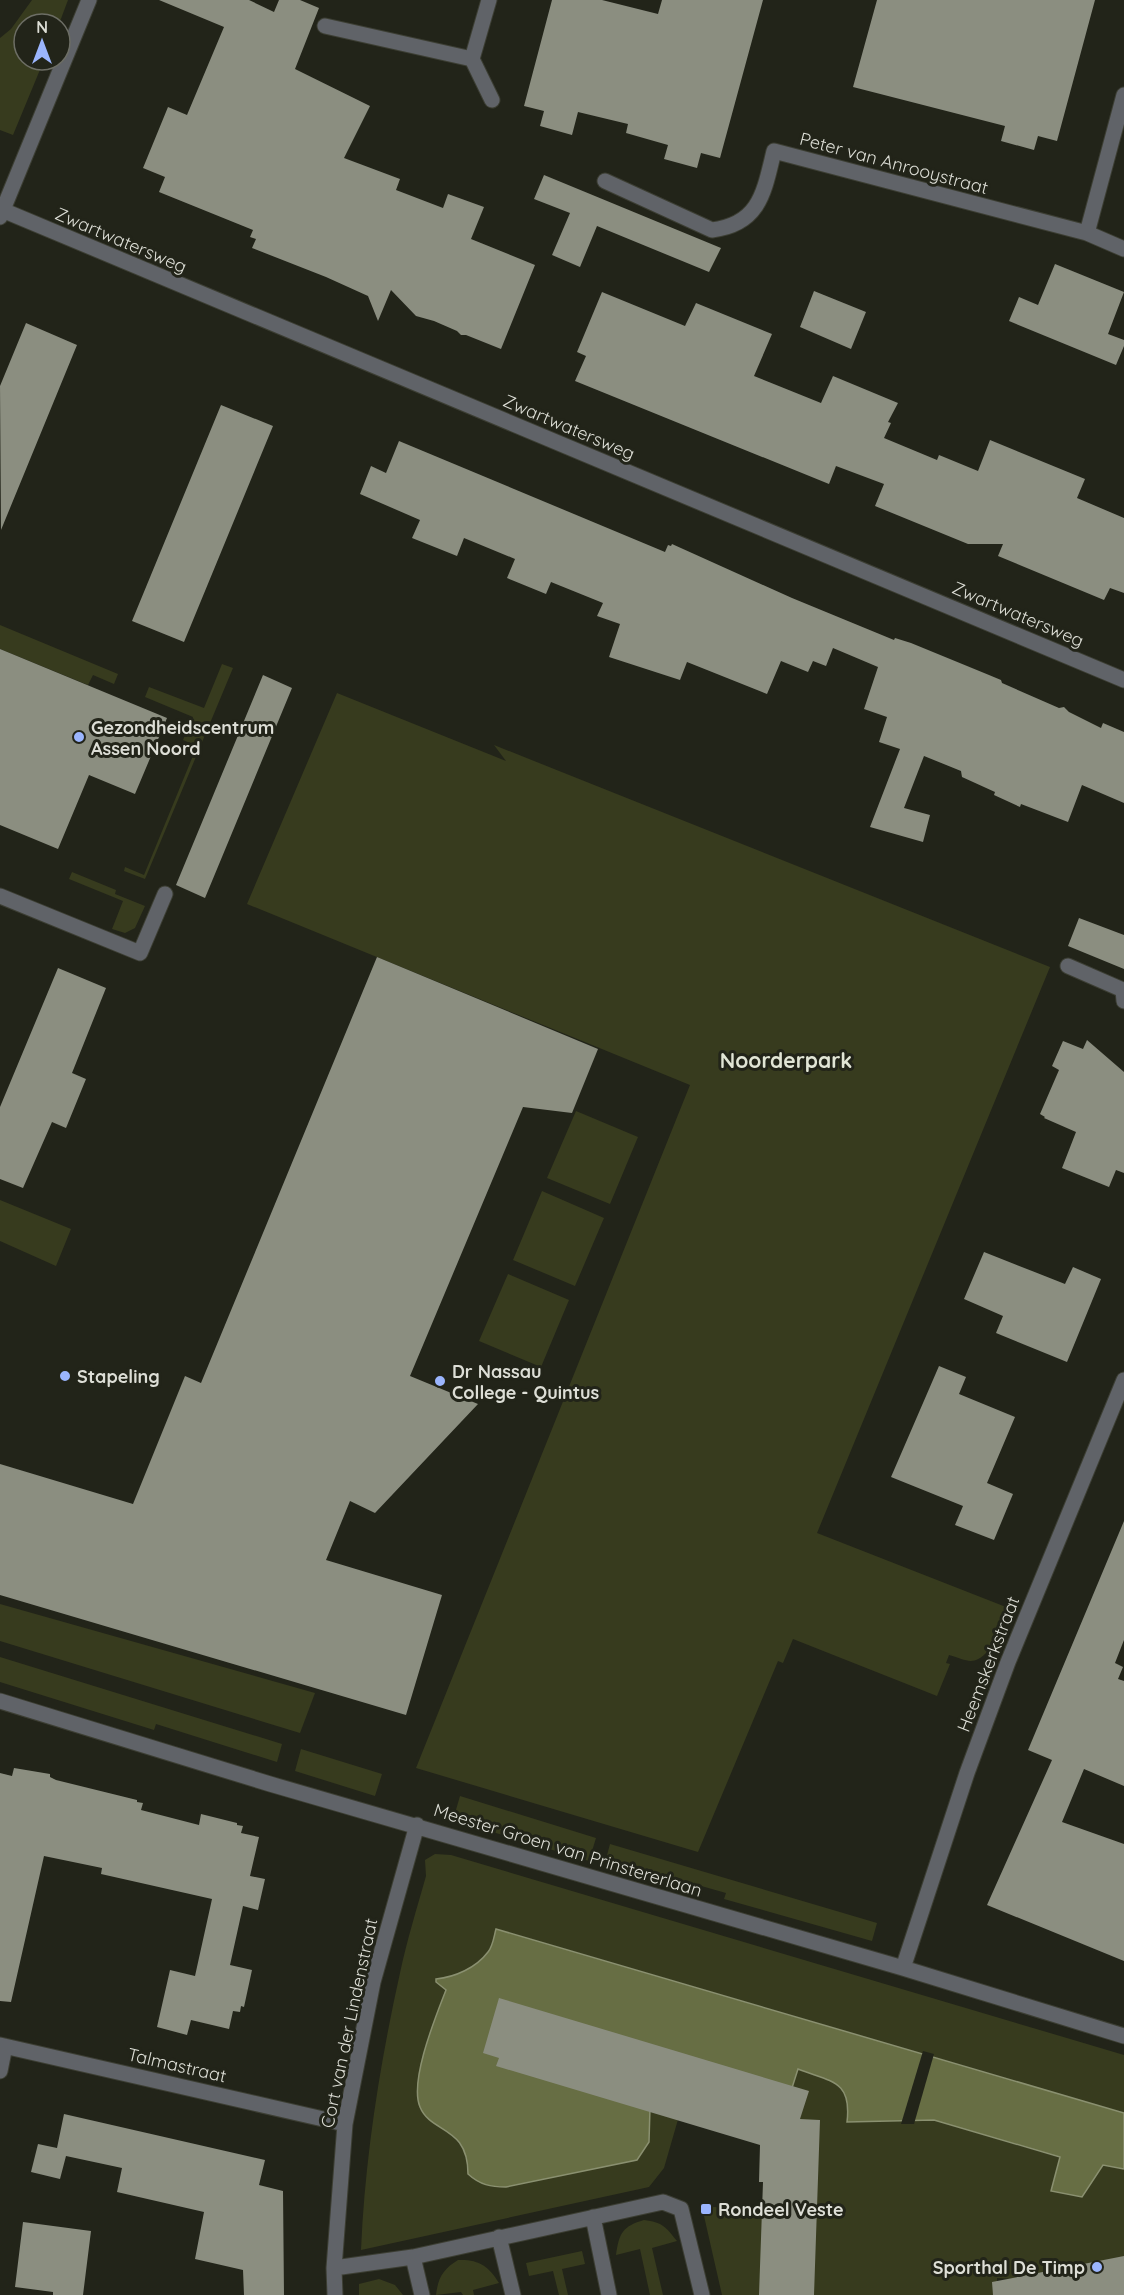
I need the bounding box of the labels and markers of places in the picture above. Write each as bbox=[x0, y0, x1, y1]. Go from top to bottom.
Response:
place label: Gezondheidscentrum Assen Noord bbox=[91, 716, 274, 760]
marker: Gezondheidscentrum Assen Noord bbox=[72, 730, 86, 744]
place label: Dr Nassau College - Quintus bbox=[452, 1360, 600, 1404]
place label: Stapeling bbox=[77, 1365, 160, 1388]
marker: Stapeling bbox=[58, 1369, 72, 1383]
marker: Dr Nassau College - Quintus bbox=[433, 1374, 447, 1388]
place label: Rondeel Veste bbox=[718, 2198, 844, 2221]
marker: Rondeel Veste bbox=[699, 2202, 713, 2216]
place label: Sporthal De Timp bbox=[933, 2256, 1085, 2279]
marker: Sporthal De Timp bbox=[1090, 2260, 1104, 2274]

